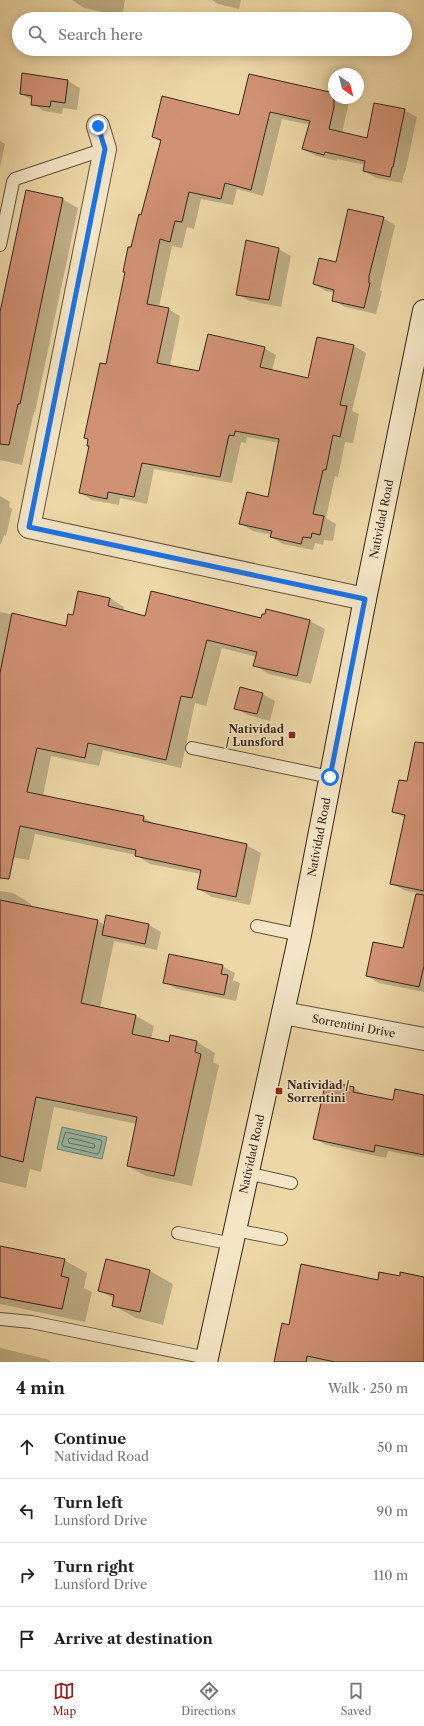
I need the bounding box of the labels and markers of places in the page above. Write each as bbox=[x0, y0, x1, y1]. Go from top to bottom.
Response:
place label: Natividad / Lunsford bbox=[226, 722, 285, 749]
marker: Natividad / Lunsford bbox=[287, 730, 297, 740]
place label: Natividad / Sorrentini bbox=[287, 1078, 349, 1105]
marker: Natividad / Sorrentini bbox=[274, 1086, 284, 1096]

